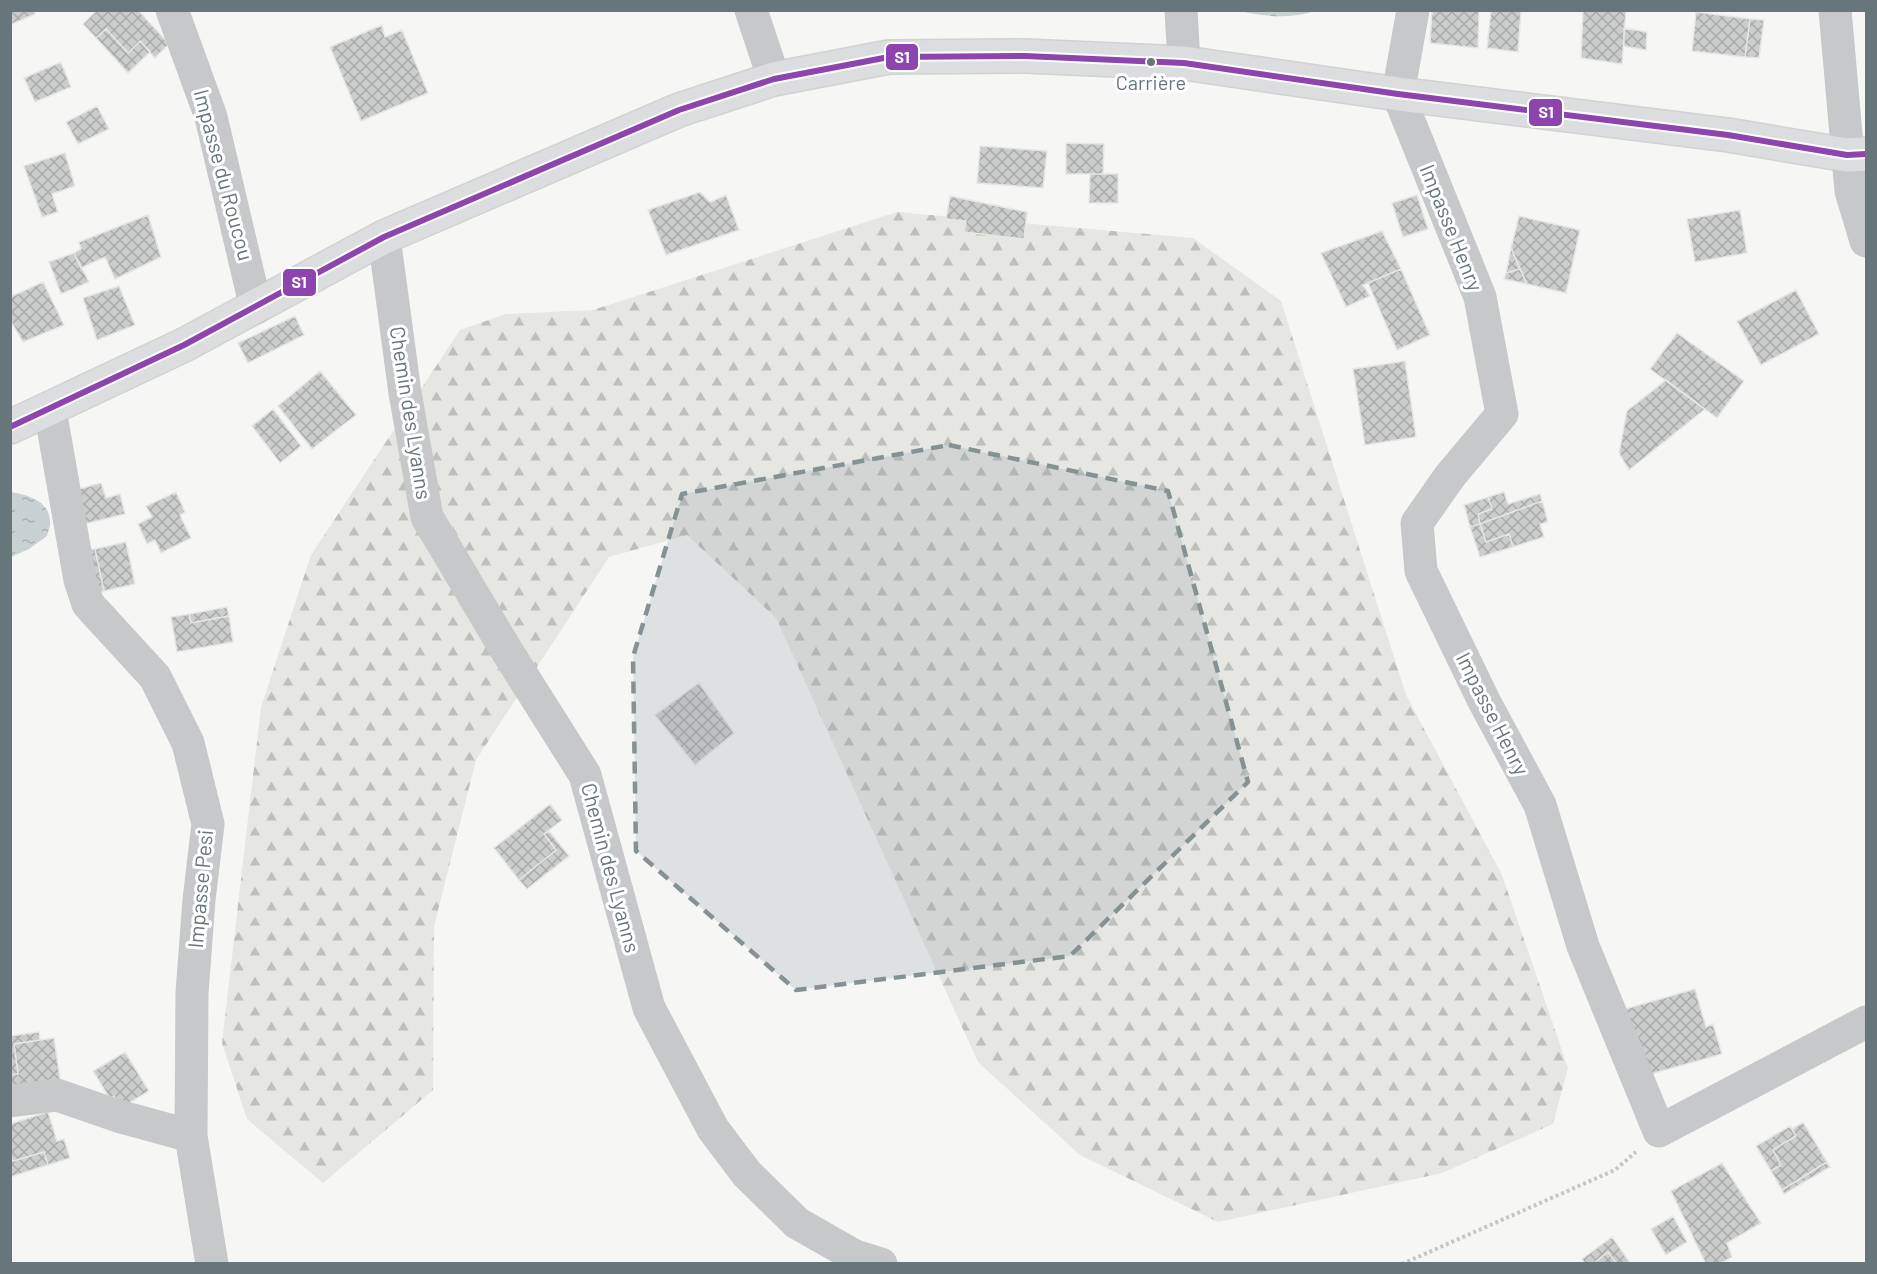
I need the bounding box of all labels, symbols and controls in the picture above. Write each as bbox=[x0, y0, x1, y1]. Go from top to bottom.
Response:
line badge: S1 bbox=[885, 43, 919, 71]
text: S1 bbox=[894, 47, 910, 66]
marker: Carrière bbox=[1145, 56, 1157, 68]
place label: Carrière bbox=[1116, 70, 1186, 94]
street label: Impasse du Roucou bbox=[190, 86, 259, 263]
line badge: S1 bbox=[1528, 98, 1563, 127]
text: S1 bbox=[1538, 102, 1554, 121]
street label: Impasse Henry bbox=[1416, 160, 1489, 295]
line badge: S1 bbox=[282, 268, 317, 297]
text: S1 bbox=[291, 272, 307, 291]
street label: Chemin des Lyanns bbox=[385, 325, 437, 501]
street label: Impasse Henry bbox=[1452, 648, 1535, 779]
street label: Chemin des Lyanns bbox=[577, 780, 646, 955]
street label: Impasse Pesi bbox=[182, 829, 217, 949]

